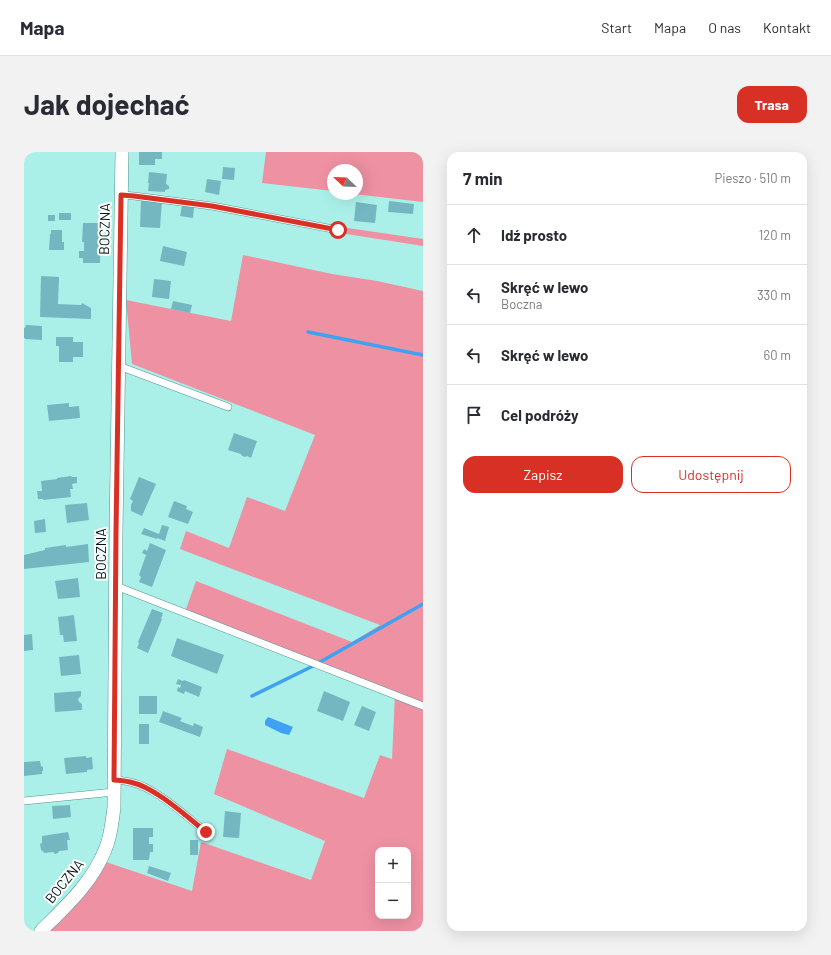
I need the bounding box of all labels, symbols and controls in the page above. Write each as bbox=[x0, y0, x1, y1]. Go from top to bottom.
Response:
text: Mapa bbox=[20, 16, 64, 39]
text: Start bbox=[601, 19, 632, 36]
text: Mapa bbox=[654, 19, 686, 36]
text: O nas bbox=[708, 19, 741, 36]
text: Kontakt bbox=[763, 19, 811, 36]
button: Trasa bbox=[737, 86, 807, 123]
text: Jak dojechać bbox=[24, 87, 190, 121]
north arrow bbox=[327, 164, 363, 200]
text: 7 min bbox=[463, 168, 503, 188]
text: Pieszo · 510 m bbox=[715, 170, 791, 186]
street label: BOCZNA bbox=[95, 203, 113, 255]
route start bbox=[329, 221, 347, 239]
icon: ahead bbox=[463, 224, 485, 246]
text: Idź prosto bbox=[501, 226, 567, 244]
text: 120 m bbox=[759, 227, 791, 243]
text: Skręć w lewo bbox=[501, 278, 588, 296]
icon: left bbox=[463, 284, 485, 306]
text: 330 m bbox=[757, 287, 791, 303]
text: Boczna bbox=[501, 296, 542, 312]
icon: left bbox=[463, 344, 485, 366]
text: Skręć w lewo bbox=[501, 346, 588, 364]
text: 60 m bbox=[764, 347, 791, 363]
icon: arrive bbox=[463, 404, 485, 426]
text: Cel podróży bbox=[501, 406, 579, 424]
button: Zapisz bbox=[463, 456, 623, 493]
button: Udostępnij bbox=[631, 456, 791, 493]
street label: BOCZNA bbox=[92, 528, 109, 580]
route end bbox=[197, 823, 215, 841]
map controls bbox=[375, 847, 411, 919]
button: + bbox=[375, 847, 411, 883]
street label: BOCZNA bbox=[41, 855, 87, 906]
button: − bbox=[375, 883, 411, 919]

